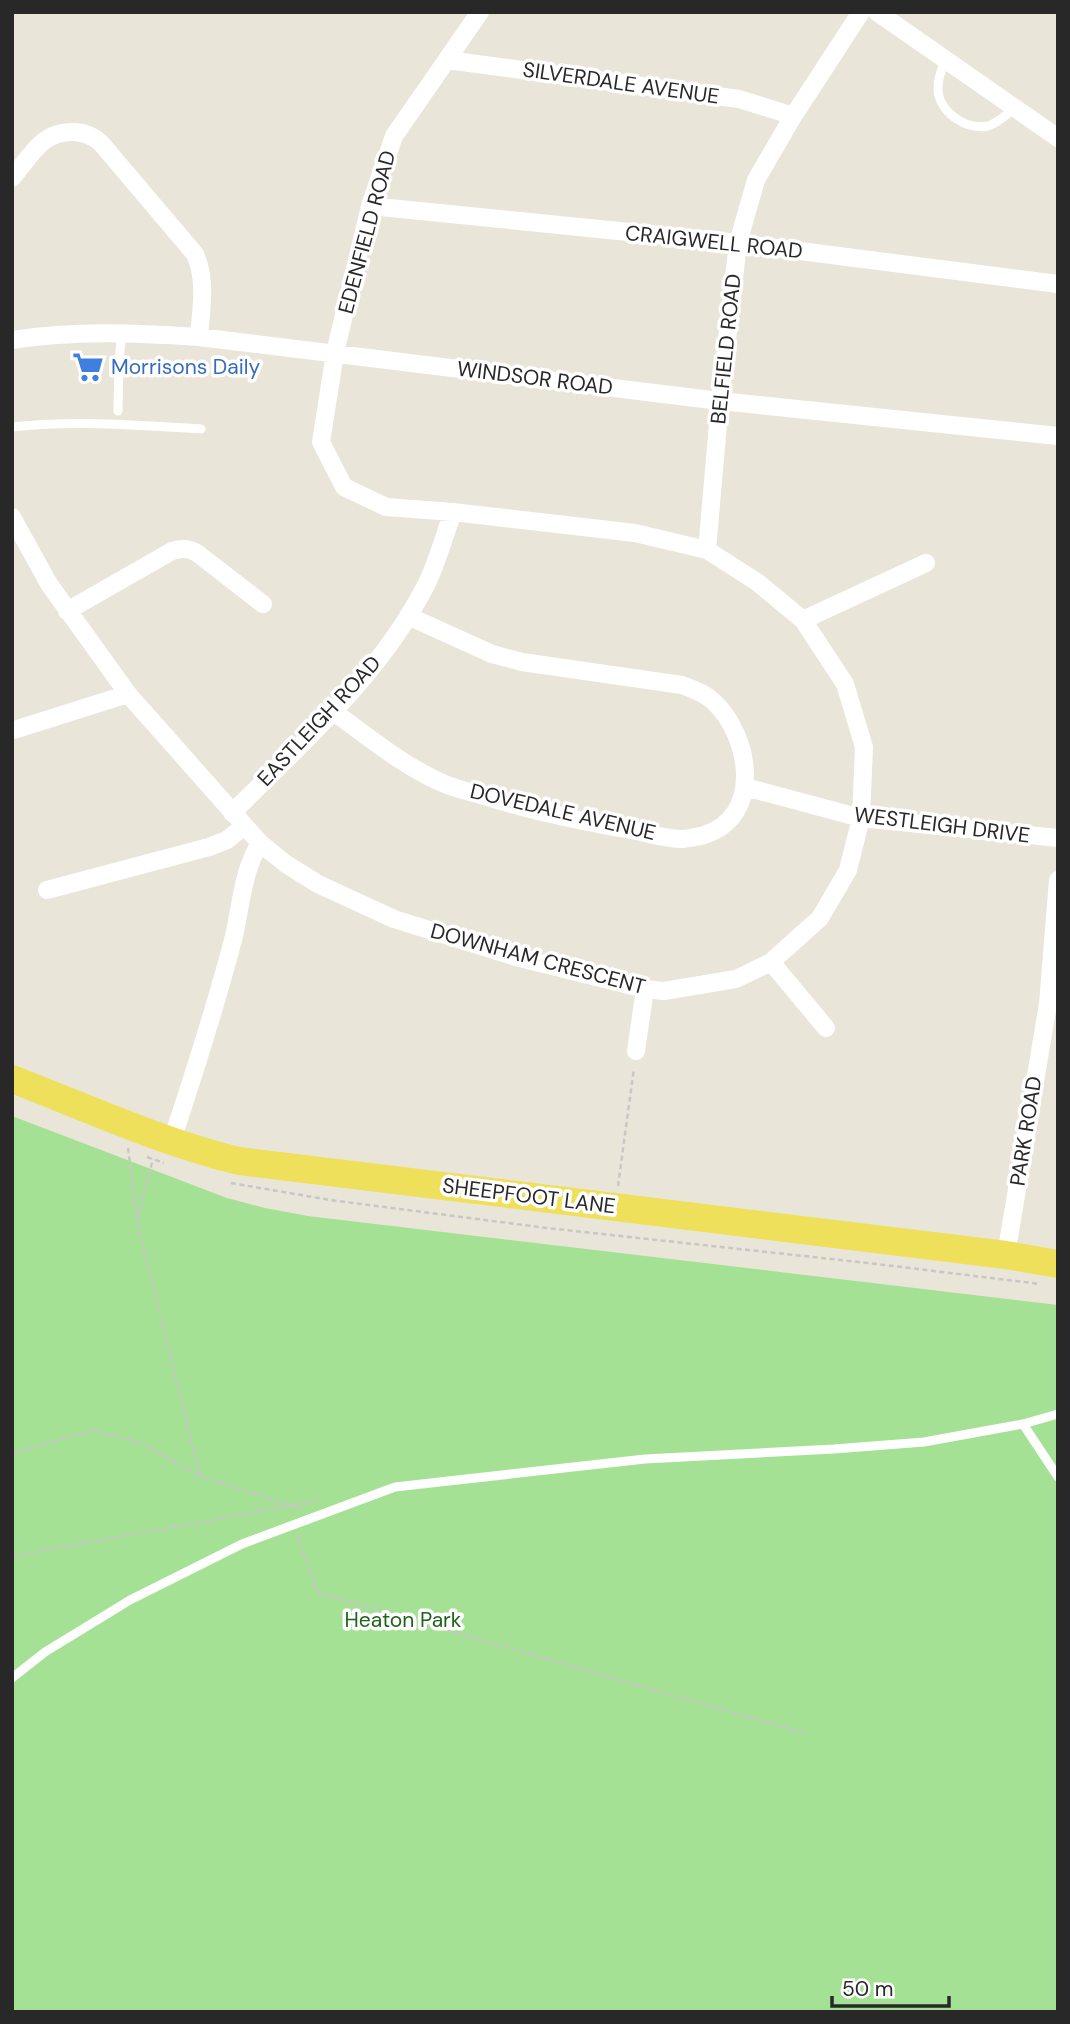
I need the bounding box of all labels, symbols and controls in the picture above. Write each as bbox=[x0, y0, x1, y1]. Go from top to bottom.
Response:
street label: SILVERDALE AVENUE bbox=[521, 55, 721, 111]
street label: EDENFIELD ROAD bbox=[332, 147, 402, 317]
street label: CRAIGWELL ROAD bbox=[624, 219, 804, 265]
street label: BELFIELD ROAD bbox=[704, 273, 748, 425]
supermarket icon: Morrisons Daily bbox=[71, 350, 105, 384]
place label: Morrisons Daily bbox=[111, 353, 260, 381]
street label: WINDSOR ROAD bbox=[455, 355, 615, 401]
street label: EASTLEIGH ROAD bbox=[251, 650, 387, 792]
street label: DOVEDALE AVENUE bbox=[467, 777, 659, 847]
street label: WESTLEIGH DRIVE bbox=[852, 800, 1032, 850]
street label: DOWNHAM CRESCENT bbox=[427, 917, 649, 1001]
street label: PARK ROAD bbox=[1004, 1074, 1048, 1188]
street label: SHEEPFOOT LANE bbox=[441, 1171, 617, 1221]
park label: Heaton Park bbox=[345, 1606, 462, 1634]
scale bar bbox=[832, 1965, 949, 2009]
text: 50 m bbox=[842, 1975, 893, 2003]

